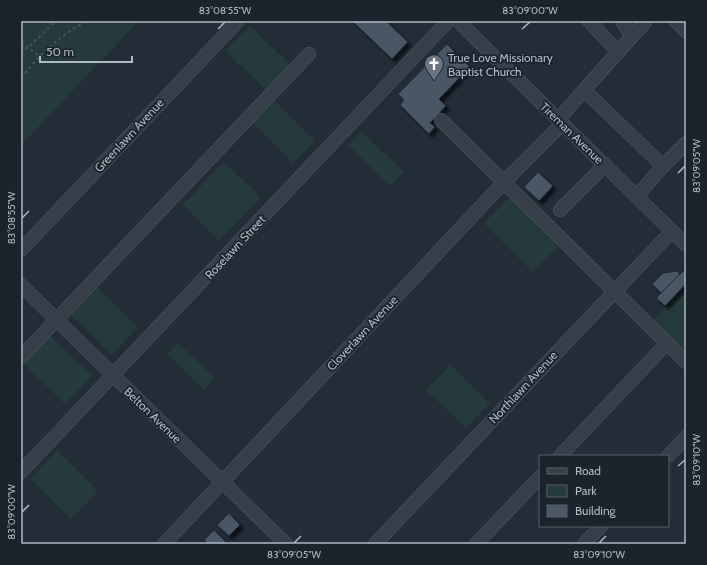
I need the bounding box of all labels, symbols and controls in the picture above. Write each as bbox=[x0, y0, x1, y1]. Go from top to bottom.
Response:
text: 83°08'55"W bbox=[199, 4, 252, 17]
text: 83°09'00"W bbox=[502, 4, 558, 17]
scale bar bbox=[40, 38, 132, 64]
text: 50 m bbox=[46, 44, 74, 59]
place label: True Love Missionary Baptist Church bbox=[448, 50, 553, 79]
church icon: True Love Missionary Baptist Church bbox=[423, 53, 445, 81]
street label: Greenlawn Avenue bbox=[91, 95, 167, 175]
street label: Tireman Avenue bbox=[537, 99, 607, 167]
text: 83°09'05"W bbox=[690, 139, 703, 193]
text: 83°08'55"W bbox=[5, 191, 18, 244]
street label: Roselawn Street bbox=[202, 212, 268, 282]
street label: Cloverlawn Avenue bbox=[323, 292, 401, 374]
street label: Northlawn Avenue bbox=[486, 348, 560, 426]
street label: Belton Avenue bbox=[121, 384, 185, 446]
text: 83°09'10"W bbox=[690, 434, 703, 486]
legend bbox=[539, 455, 669, 527]
text: Road bbox=[575, 463, 601, 478]
text: Park bbox=[575, 483, 597, 498]
text: 83°09'00"W bbox=[5, 484, 18, 540]
text: Building bbox=[575, 503, 617, 518]
text: 83°09'05"W bbox=[267, 548, 321, 561]
text: 83°09'10"W bbox=[573, 548, 625, 561]

